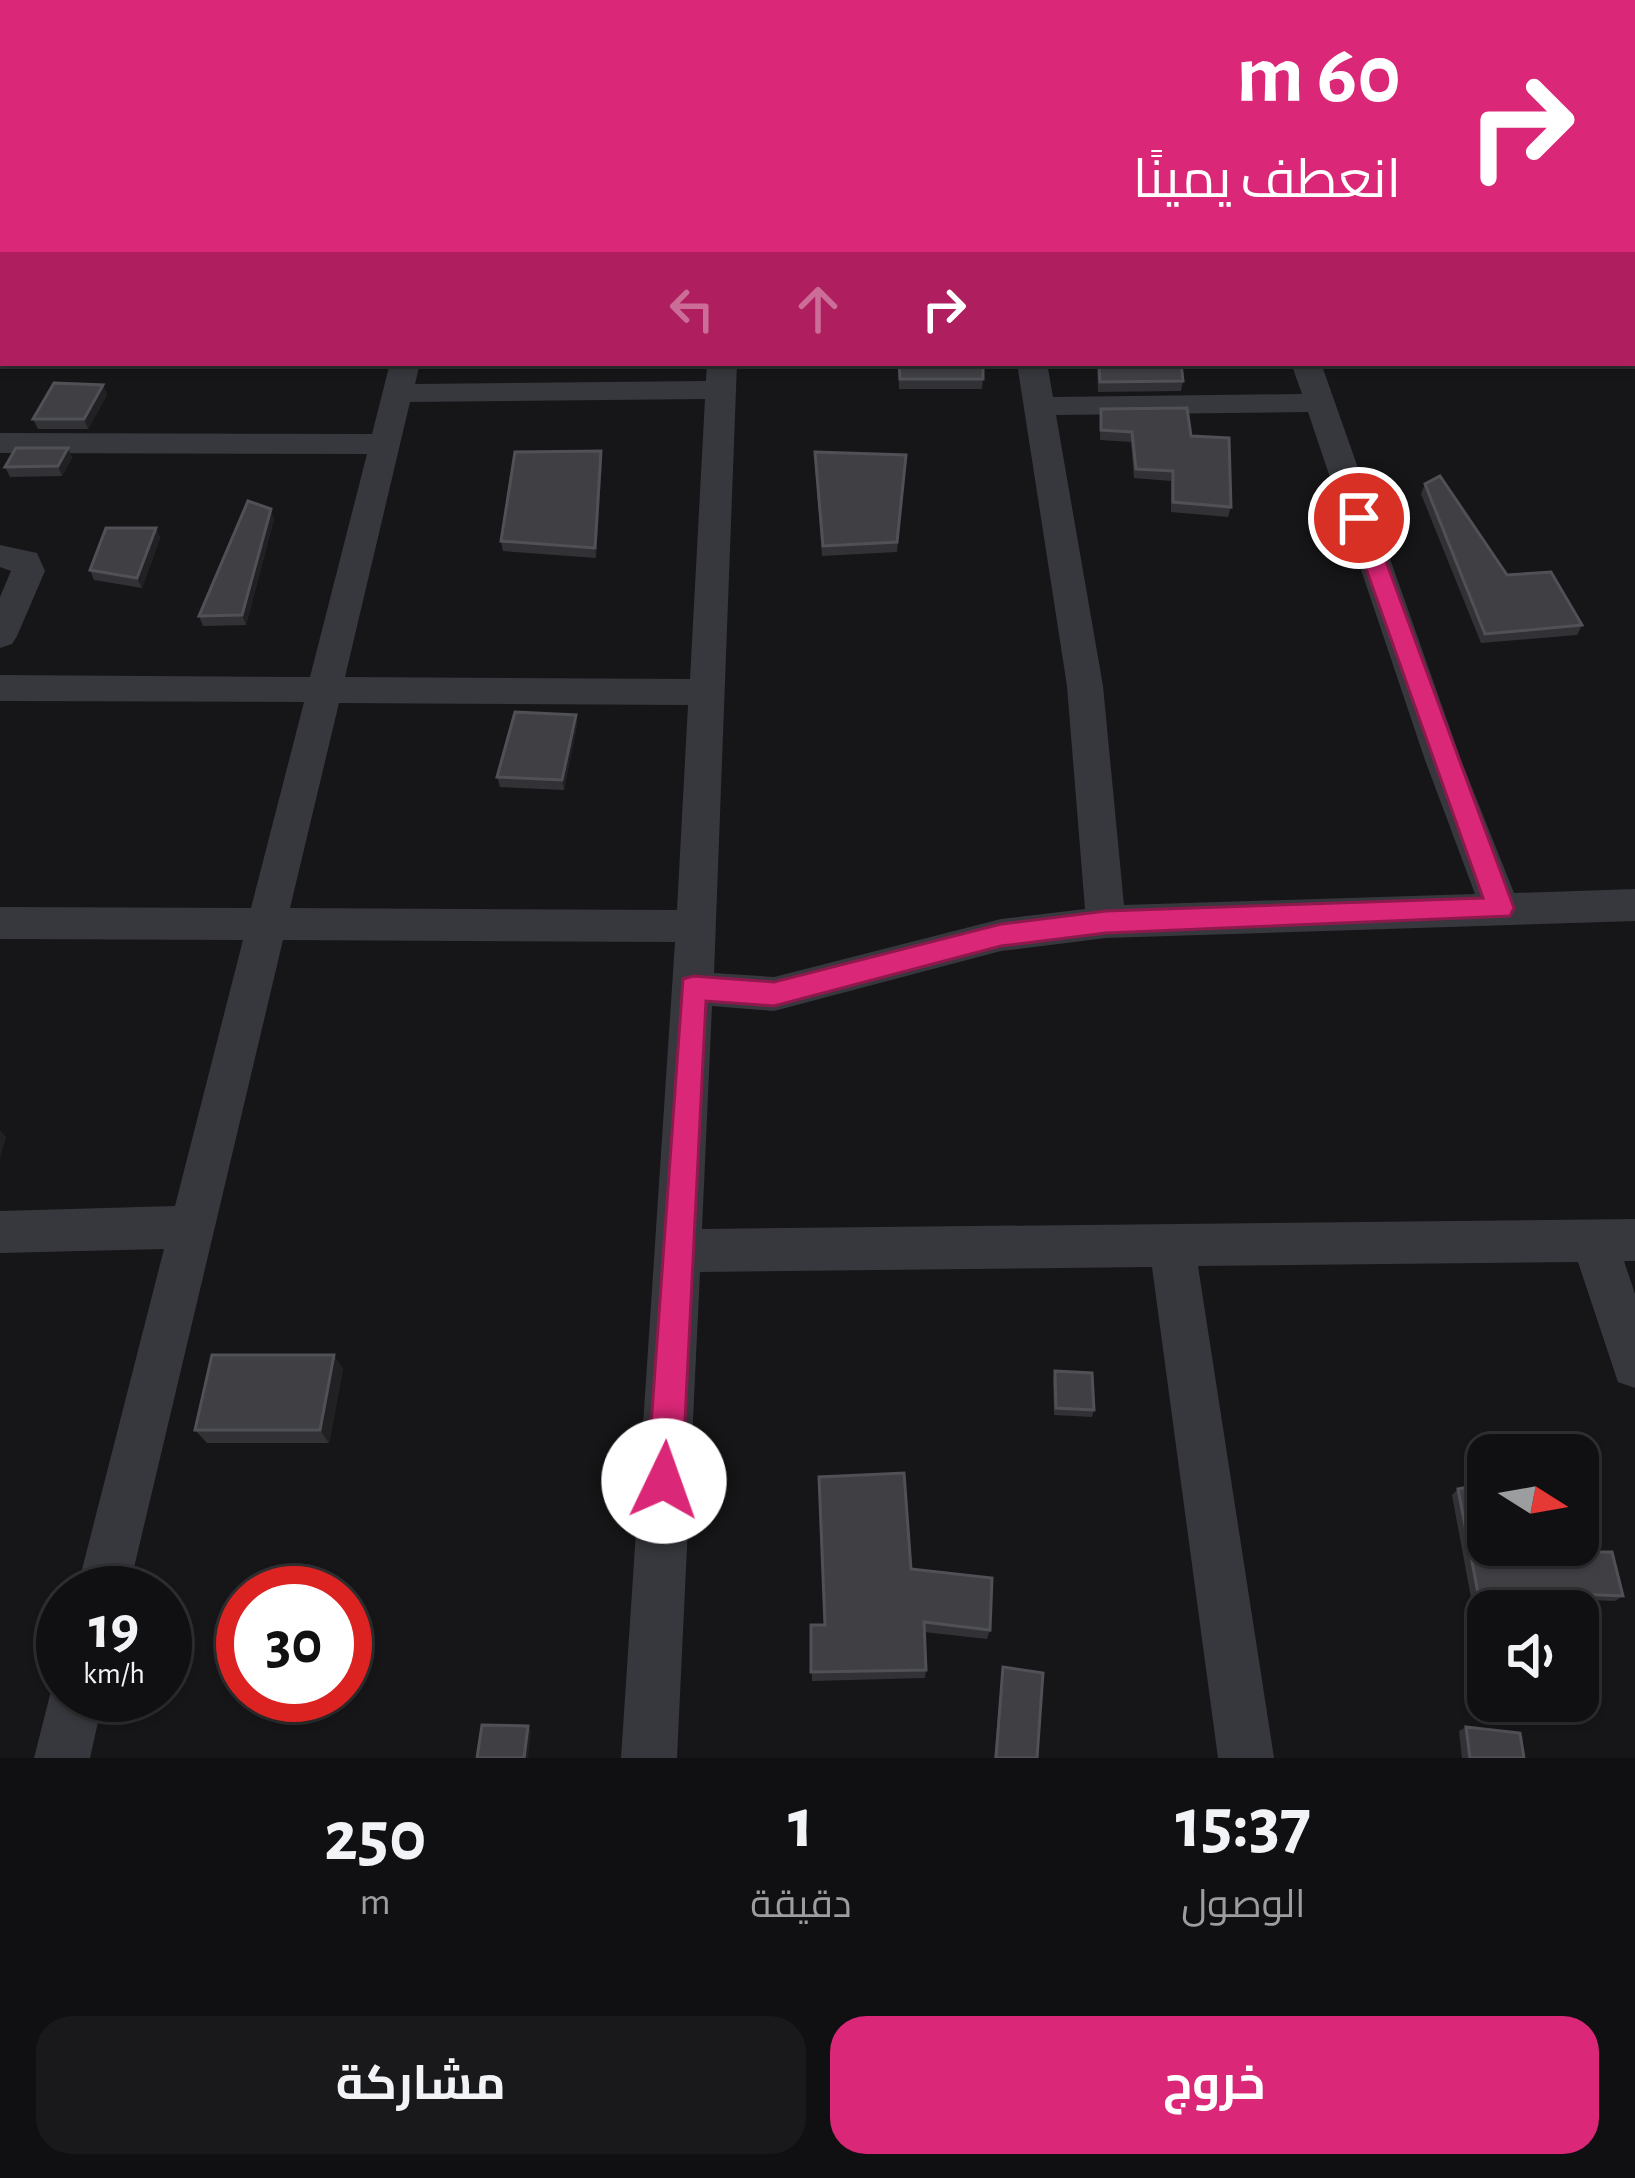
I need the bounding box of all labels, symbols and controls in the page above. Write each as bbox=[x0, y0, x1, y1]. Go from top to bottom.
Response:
text: 60 m bbox=[1236, 34, 1401, 118]
icon: right bbox=[1443, 48, 1599, 204]
text: انعطف يمينًا bbox=[1133, 154, 1401, 208]
icon: left bbox=[659, 276, 725, 342]
icon: ahead bbox=[785, 276, 851, 342]
icon: right bbox=[911, 276, 977, 342]
pin bbox=[1308, 467, 1410, 569]
icon: arrive bbox=[1326, 485, 1392, 551]
position arrow bbox=[601, 1418, 727, 1544]
north arrow bbox=[1467, 1434, 1599, 1566]
map controls bbox=[1467, 1434, 1599, 1722]
speed limit sign: 30 bbox=[216, 1566, 372, 1722]
button: sound bbox=[1467, 1590, 1599, 1722]
text: 19 bbox=[89, 1599, 139, 1659]
text: km/h bbox=[83, 1659, 145, 1689]
text: 1 bbox=[788, 1788, 814, 1860]
text: 15:37 bbox=[1176, 1788, 1311, 1860]
text: 250 bbox=[324, 1801, 426, 1873]
text: m bbox=[360, 1883, 391, 1922]
text: دقيقة bbox=[750, 1886, 852, 1925]
text: الوصول bbox=[1181, 1886, 1305, 1925]
button: مشاركة bbox=[36, 2016, 806, 2154]
button: خروج bbox=[830, 2016, 1599, 2154]

